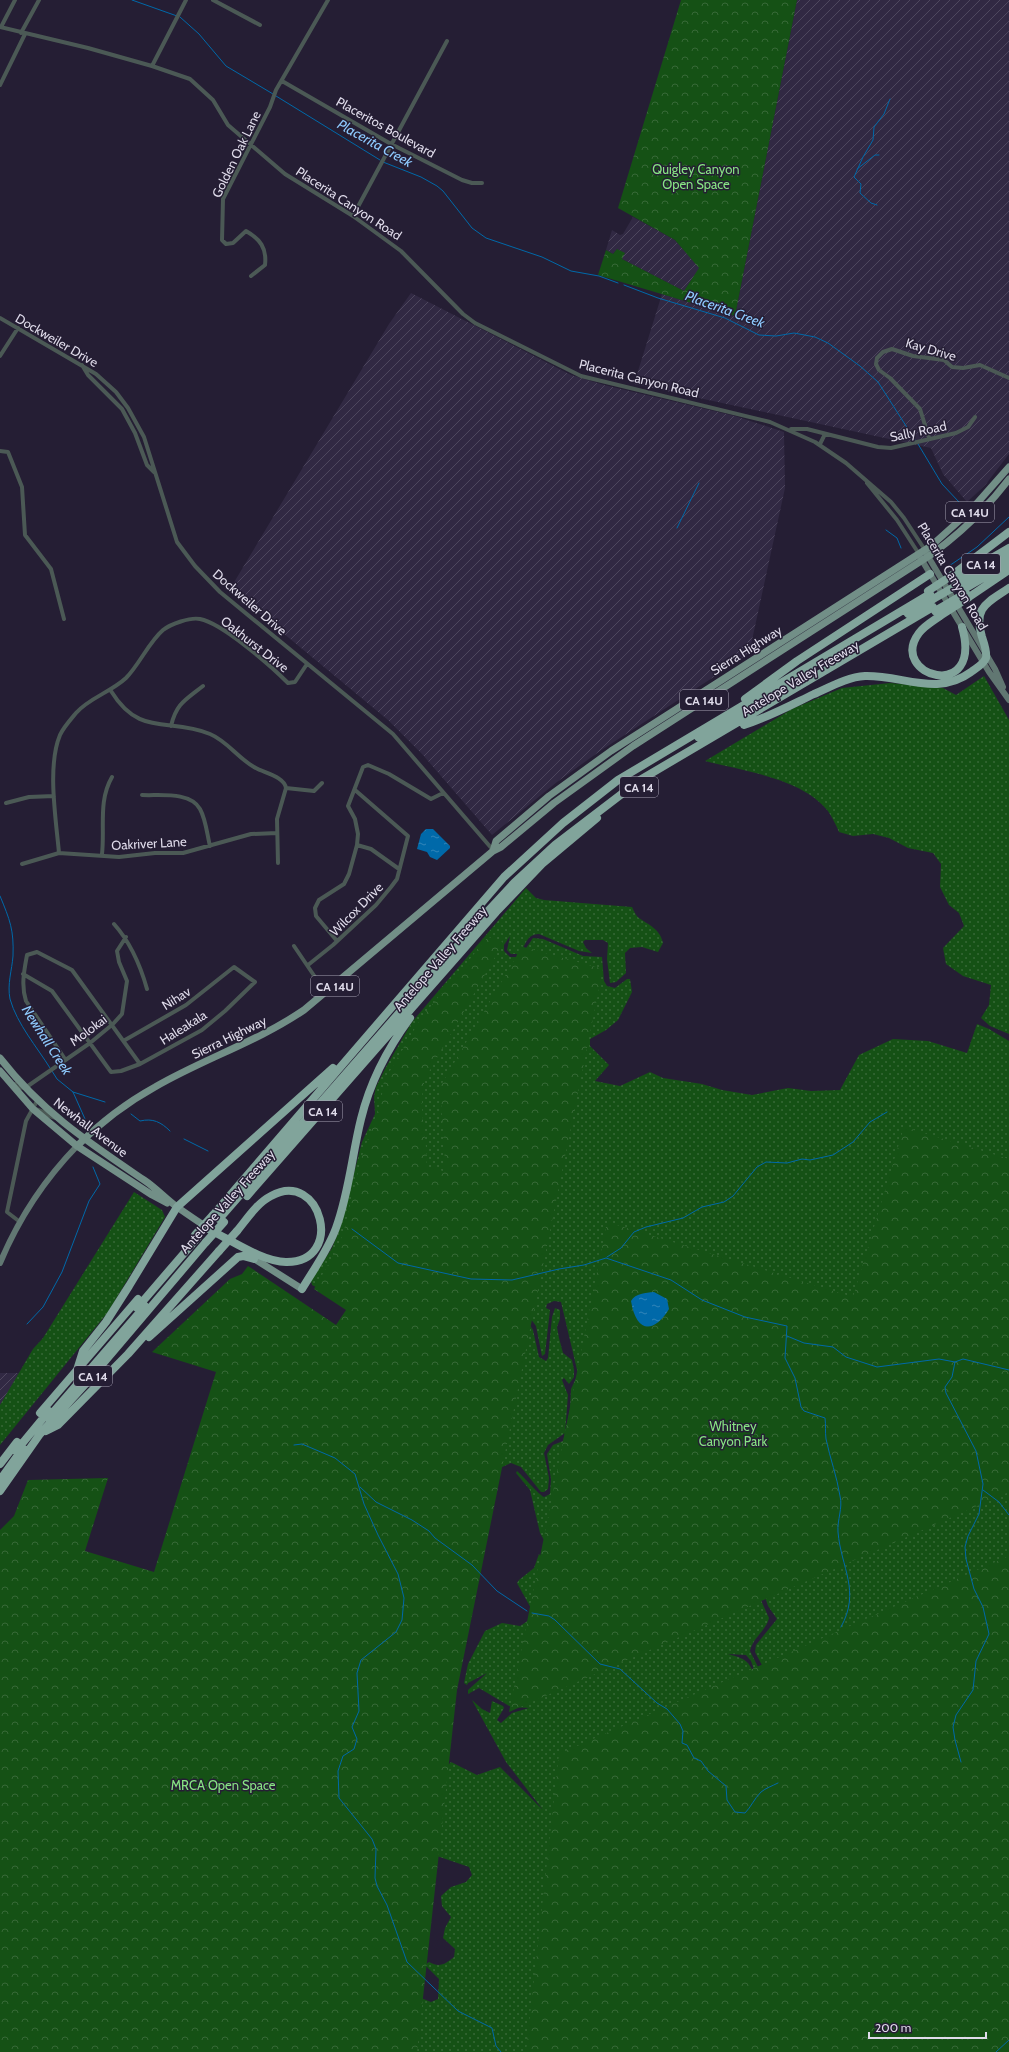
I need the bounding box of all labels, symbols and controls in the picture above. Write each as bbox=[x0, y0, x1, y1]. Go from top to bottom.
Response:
street label: Placeritos Boulevard bbox=[334, 93, 438, 161]
street label: Golden Oak Lane bbox=[208, 108, 264, 200]
water label: Placerita Creek bbox=[334, 115, 417, 172]
park label: Quigley Canyon Open Space bbox=[652, 161, 740, 192]
street label: Placerita Canyon Road bbox=[293, 163, 405, 243]
water label: Placerita Creek bbox=[683, 286, 768, 332]
street label: Dockweiler Drive bbox=[13, 310, 102, 370]
street label: Kay Drive bbox=[904, 334, 959, 364]
street label: Placerita Canyon Road bbox=[577, 355, 701, 401]
street label: Sally Road bbox=[888, 417, 948, 445]
road number: CA 14U bbox=[946, 502, 994, 522]
street label: Placerita Canyon Road bbox=[915, 519, 991, 633]
road number: CA 14 bbox=[962, 554, 1000, 574]
street label: Dockweiler Drive bbox=[210, 565, 291, 639]
street label: Oakhurst Drive bbox=[218, 613, 292, 676]
street label: Sierra Highway bbox=[707, 621, 785, 678]
street label: Antelope Valley Freeway bbox=[738, 636, 862, 719]
road number: CA 14U bbox=[680, 690, 728, 710]
road number: CA 14 bbox=[620, 777, 658, 797]
street label: Oakriver Lane bbox=[111, 833, 187, 853]
street label: Wilcox Drive bbox=[326, 879, 386, 939]
street label: Antelope Valley Freeway bbox=[390, 902, 490, 1014]
road number: CA 14U bbox=[311, 976, 359, 996]
street label: Nihav bbox=[159, 983, 194, 1013]
water label: Newhall Creek bbox=[18, 1002, 77, 1079]
street label: Haleakala bbox=[156, 1006, 210, 1048]
street label: Molokai bbox=[66, 1011, 110, 1049]
street label: Sierra Highway bbox=[189, 1012, 269, 1062]
street label: Newhall Avenue bbox=[51, 1094, 131, 1160]
road number: CA 14 bbox=[304, 1101, 342, 1121]
street label: Antelope Valley Freeway bbox=[176, 1145, 278, 1256]
road number: CA 14 bbox=[74, 1366, 112, 1386]
park label: Whitney Canyon Park bbox=[699, 1418, 767, 1449]
park label: MRCA Open Space bbox=[171, 1777, 276, 1793]
scale bar bbox=[869, 2014, 986, 2040]
text: 200 m bbox=[875, 2020, 911, 2035]

